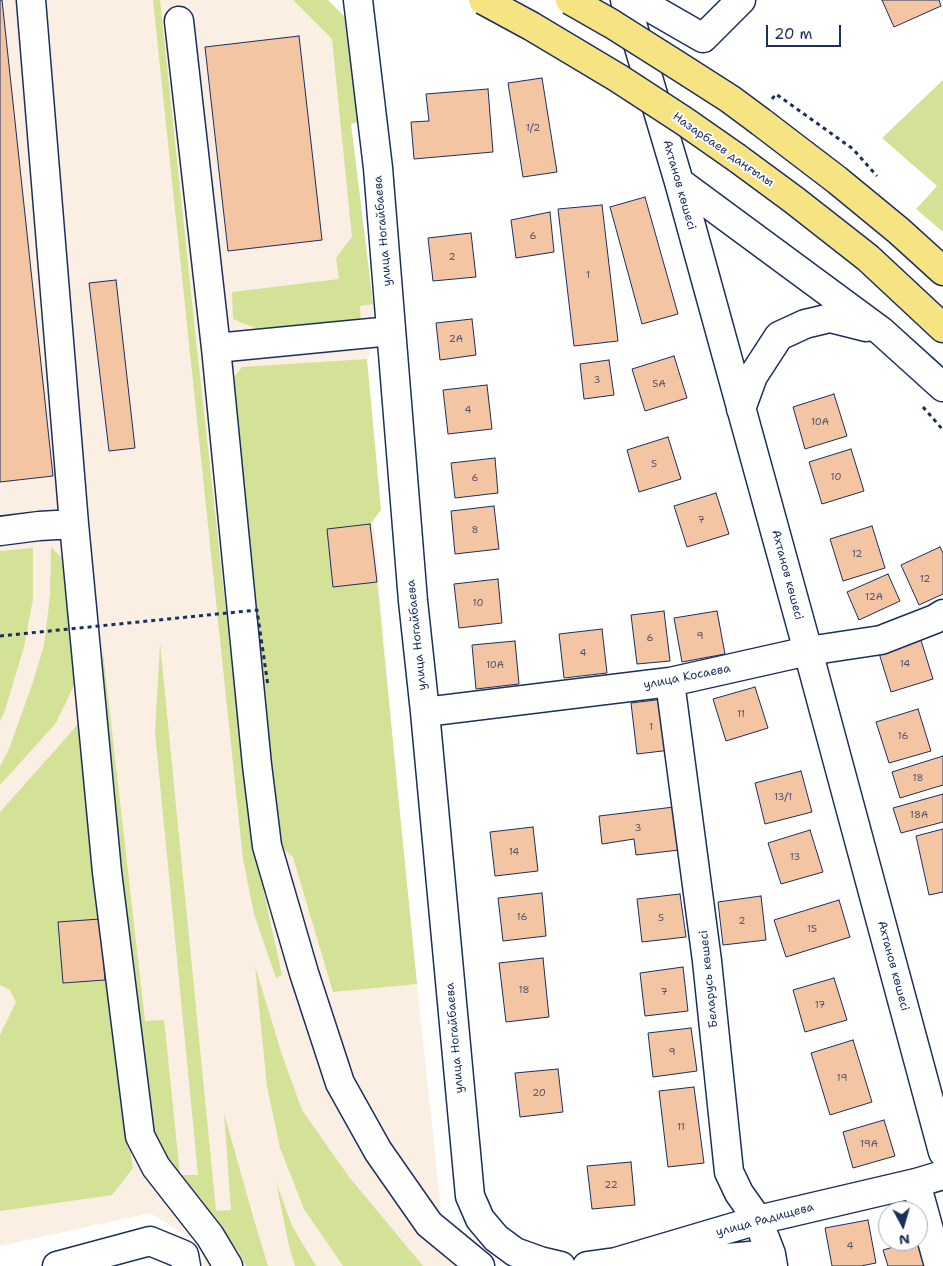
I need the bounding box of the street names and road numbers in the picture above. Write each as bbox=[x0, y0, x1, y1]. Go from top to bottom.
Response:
street label: Назарбаев даңғылы bbox=[670, 110, 776, 190]
street label: Ахтанов көшесі bbox=[659, 138, 699, 232]
street label: улица Ногайбаева bbox=[371, 175, 395, 287]
street label: Ахтанов көшесі bbox=[768, 528, 806, 622]
street label: улица Ногайбаева bbox=[404, 579, 430, 691]
street label: улица Косаева bbox=[642, 661, 732, 693]
street label: Ахтанов көшесі bbox=[874, 919, 912, 1013]
street label: Беларусь көшесі bbox=[697, 930, 721, 1028]
street label: улица Ногайбаева bbox=[443, 982, 467, 1094]
street label: улица Радищева bbox=[714, 1200, 816, 1240]

